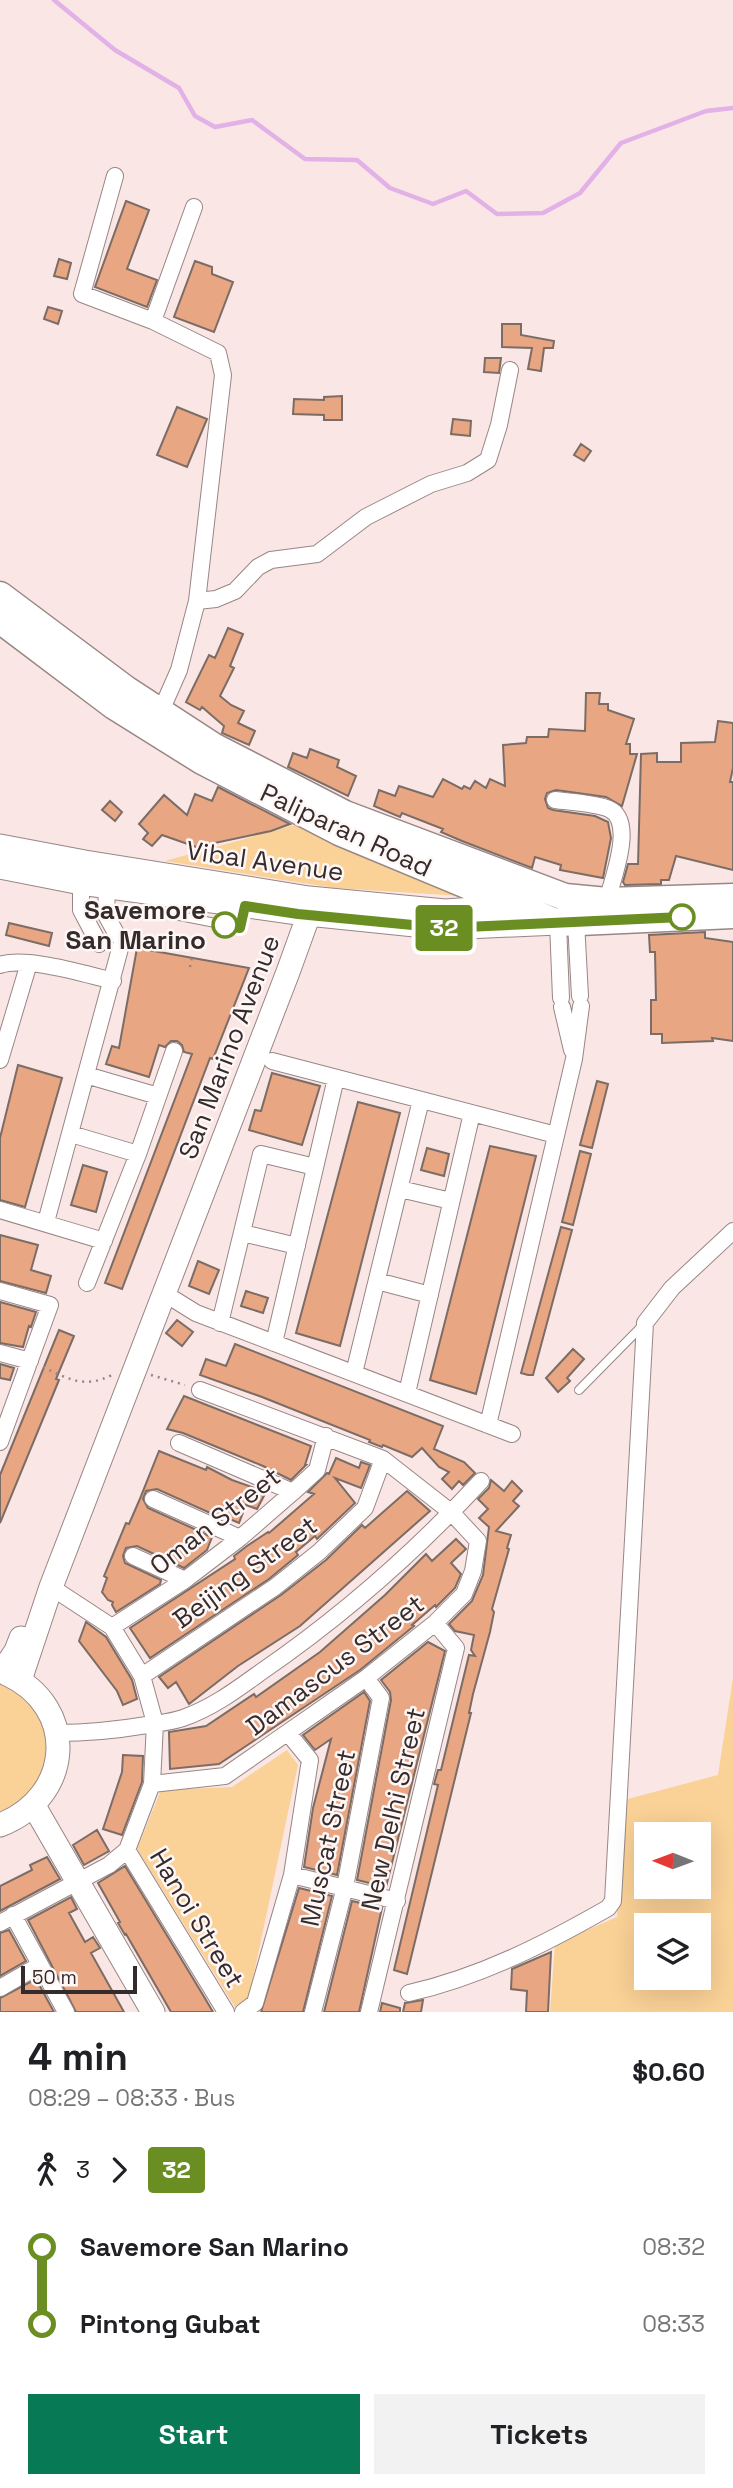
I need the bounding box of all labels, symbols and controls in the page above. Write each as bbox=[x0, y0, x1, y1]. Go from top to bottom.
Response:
street label: Paliparan Road bbox=[255, 775, 437, 885]
street label: Vibal Avenue bbox=[184, 833, 346, 889]
place label: Savemore San Marino bbox=[65, 893, 206, 957]
unlabelled marker bbox=[669, 904, 695, 930]
line badge: 32 bbox=[412, 905, 476, 951]
marker: Savemore San Marino bbox=[212, 912, 238, 938]
text: 32 bbox=[430, 912, 458, 943]
street label: San Marino Avenue bbox=[171, 930, 287, 1164]
street label: Oman Street bbox=[143, 1459, 287, 1583]
street label: Beijing Street bbox=[166, 1508, 324, 1636]
street label: Damascus Street bbox=[239, 1587, 431, 1743]
street label: New Delhi Street bbox=[353, 1704, 433, 1914]
street label: Muscat Street bbox=[293, 1746, 363, 1930]
north arrow bbox=[634, 1822, 710, 1899]
map controls bbox=[634, 1822, 711, 1990]
street label: Hanoi Street bbox=[142, 1842, 252, 1994]
button: layers bbox=[634, 1913, 711, 1990]
scale bar bbox=[21, 1963, 136, 1995]
text: 50 m bbox=[32, 1965, 77, 1990]
text: 4 min bbox=[28, 2033, 128, 2081]
text: $0.60 bbox=[632, 2055, 705, 2089]
text: 08:29 – 08:33 · Bus bbox=[28, 2083, 235, 2113]
icon: walk bbox=[28, 2151, 66, 2189]
icon: forward bbox=[100, 2151, 138, 2189]
text: 32 bbox=[162, 2154, 191, 2185]
text: 3 bbox=[76, 2155, 90, 2185]
text: Savemore San Marino bbox=[80, 2230, 349, 2264]
text: 08:32 bbox=[642, 2232, 705, 2262]
text: Pintong Gubat bbox=[80, 2307, 261, 2341]
text: 08:33 bbox=[642, 2309, 705, 2339]
button: Start bbox=[28, 2394, 360, 2474]
button: Tickets bbox=[374, 2394, 705, 2474]

